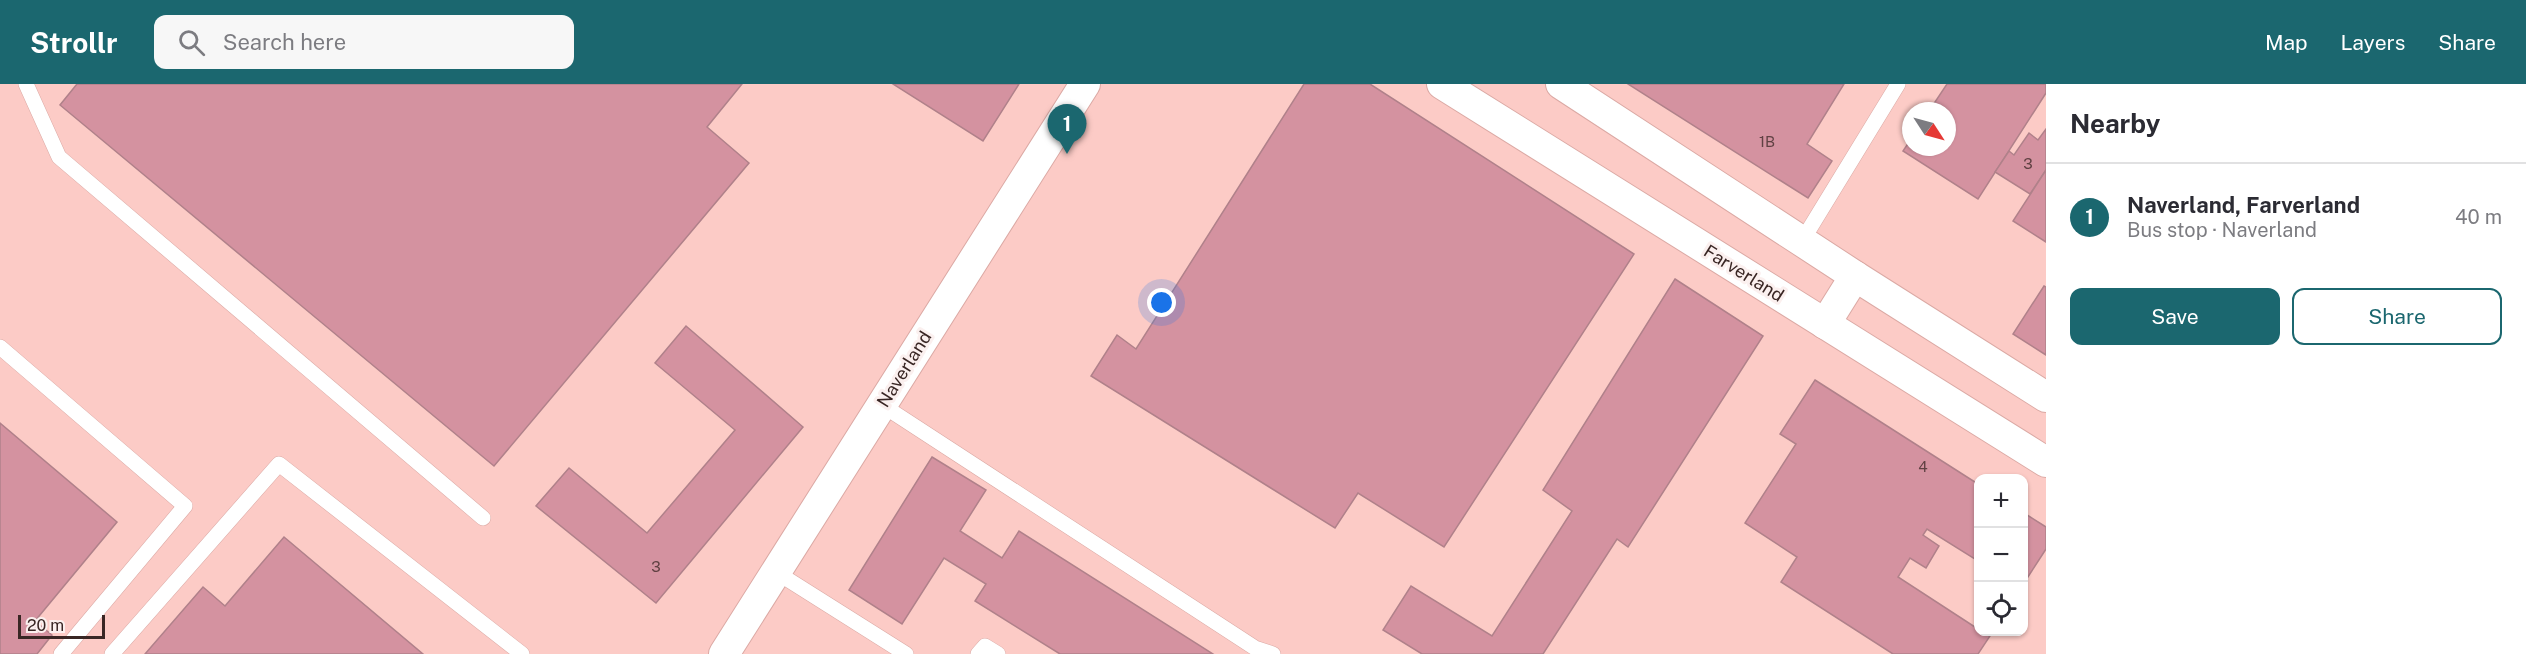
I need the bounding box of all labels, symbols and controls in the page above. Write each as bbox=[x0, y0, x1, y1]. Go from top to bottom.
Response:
search box bbox=[154, 15, 574, 69]
text: Strollr bbox=[30, 26, 118, 59]
icon: search bbox=[175, 26, 208, 59]
text: Search here bbox=[223, 29, 346, 55]
text: Map bbox=[2265, 30, 2308, 55]
text: Layers bbox=[2341, 30, 2405, 55]
text: Share bbox=[2438, 30, 2496, 55]
north arrow bbox=[1902, 102, 1956, 156]
pin: 1 bbox=[1048, 104, 1086, 154]
text: Nearby bbox=[2070, 108, 2160, 139]
house number: 1B bbox=[1759, 133, 1775, 150]
house number: 3 bbox=[2023, 155, 2033, 172]
text: Naverland, Farverland bbox=[2127, 192, 2360, 218]
text: 1 bbox=[2085, 205, 2094, 229]
text: 40 m bbox=[2455, 205, 2502, 229]
text: Bus stop · Naverland bbox=[2127, 218, 2317, 242]
street label: Farverland bbox=[1700, 240, 1788, 306]
your location bbox=[1147, 288, 1176, 317]
button: Save bbox=[2070, 288, 2280, 345]
button: Share bbox=[2292, 288, 2502, 345]
street label: Naverland bbox=[872, 327, 936, 411]
house number: 4 bbox=[1918, 458, 1928, 475]
map controls bbox=[1974, 474, 2028, 636]
button: + bbox=[1974, 474, 2028, 528]
button: − bbox=[1974, 528, 2028, 582]
house number: 3 bbox=[651, 558, 661, 575]
button: locate bbox=[1974, 582, 2028, 636]
scale bar bbox=[18, 612, 105, 640]
text: 20 m bbox=[27, 616, 64, 635]

